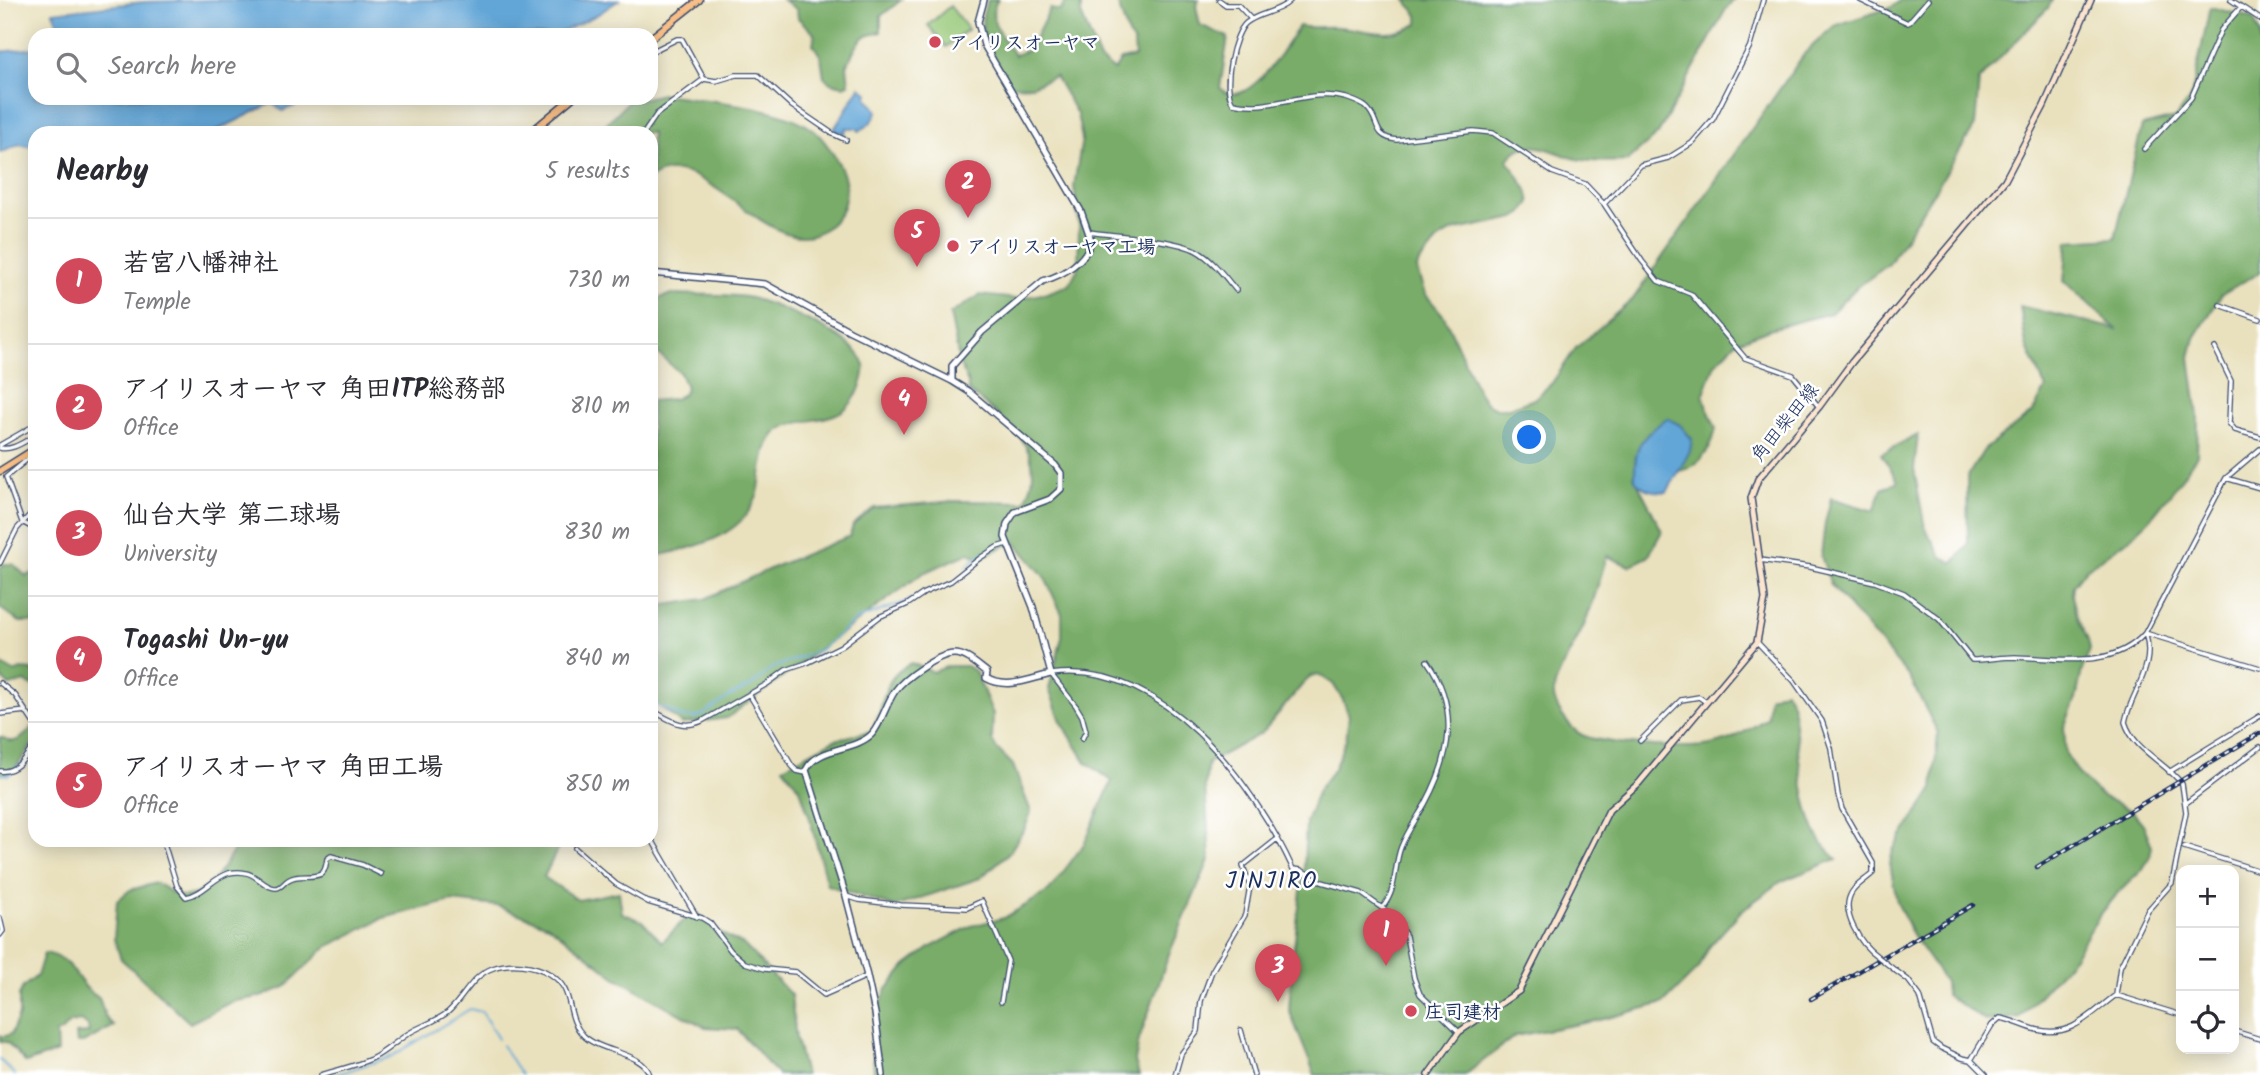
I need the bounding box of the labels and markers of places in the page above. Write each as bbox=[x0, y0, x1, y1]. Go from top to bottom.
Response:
place label: アイリスオーヤマ bbox=[949, 29, 1100, 59]
marker: アイリスオーヤマ bbox=[927, 34, 943, 50]
pin: 2 bbox=[945, 160, 991, 218]
pin: 5 bbox=[894, 209, 940, 267]
place label: アイリスオーヤマ工場 bbox=[967, 233, 1156, 263]
marker: アイリスオーヤマ工場 bbox=[945, 238, 961, 254]
pin: 4 bbox=[881, 377, 927, 435]
pin: 1 bbox=[1363, 908, 1409, 966]
pin: 3 bbox=[1255, 944, 1301, 1002]
place label: 庄司建材 bbox=[1425, 998, 1501, 1028]
marker: 庄司建材 bbox=[1403, 1003, 1419, 1019]

